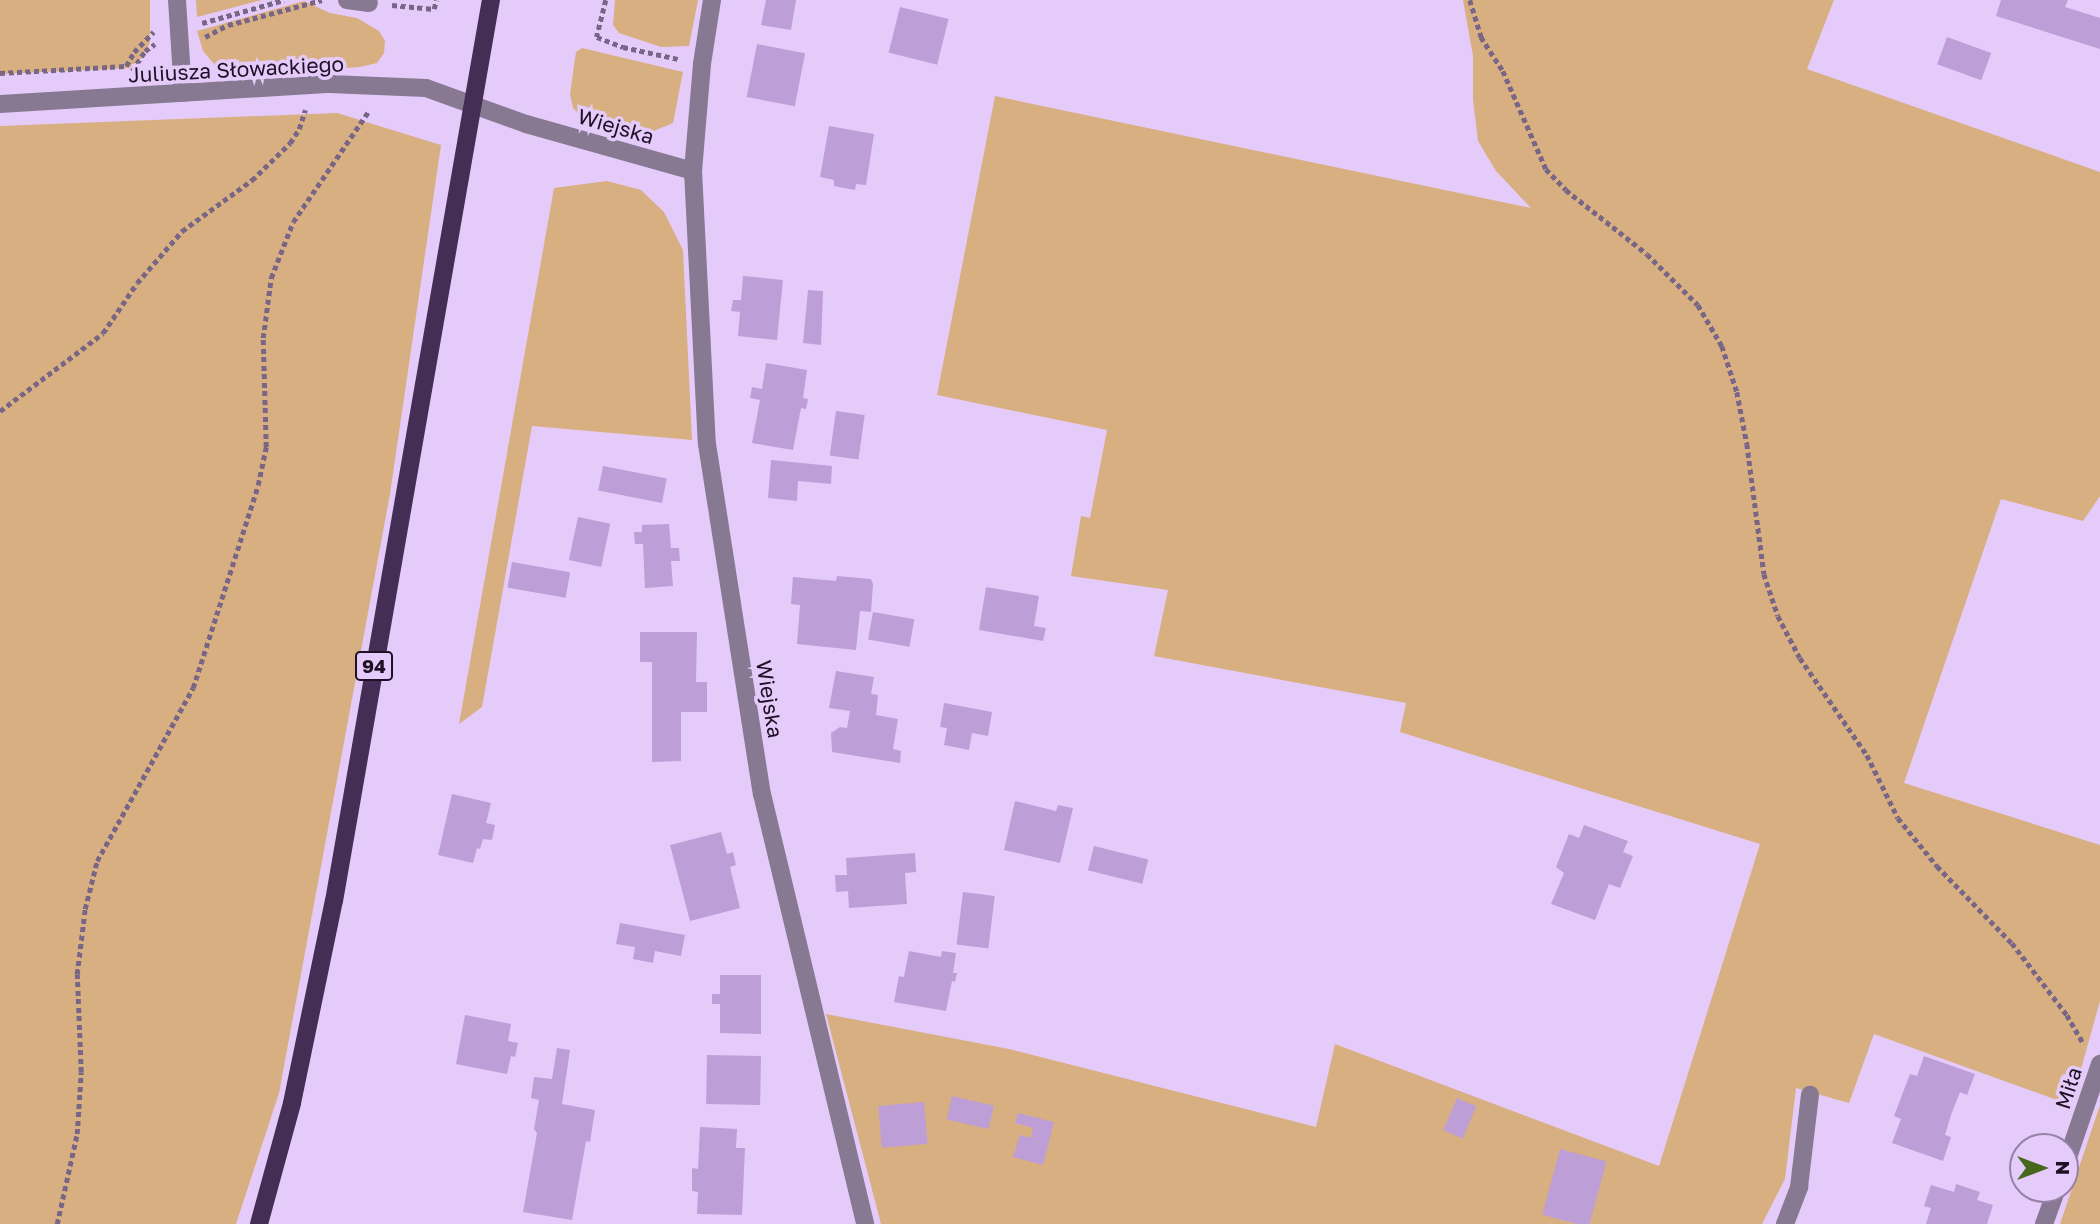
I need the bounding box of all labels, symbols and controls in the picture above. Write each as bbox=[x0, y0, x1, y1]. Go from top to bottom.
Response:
street label: Juliusza Słowackiego bbox=[127, 51, 345, 87]
street label: Wiejska bbox=[575, 103, 657, 149]
road number: 94 bbox=[355, 650, 393, 681]
street label: Wiejska bbox=[751, 658, 789, 740]
street label: Miła bbox=[2049, 1064, 2087, 1112]
north arrow bbox=[2009, 1133, 2079, 1203]
text: N bbox=[2052, 1161, 2075, 1175]

